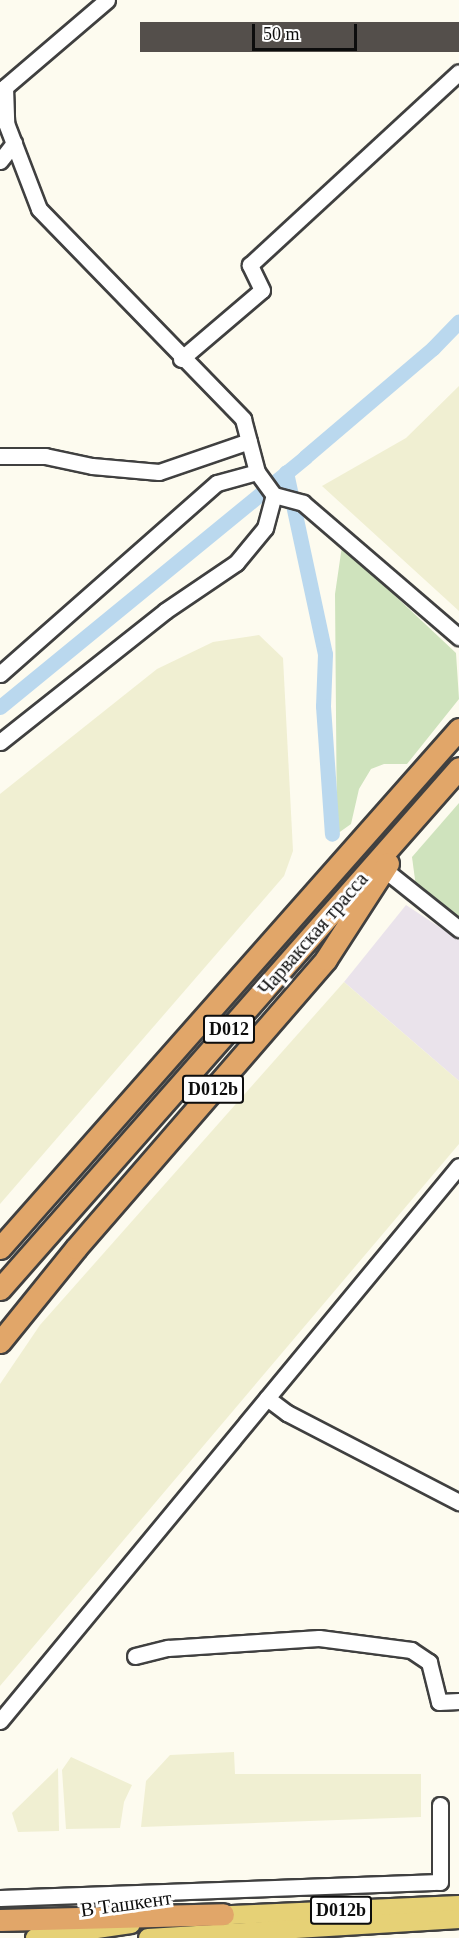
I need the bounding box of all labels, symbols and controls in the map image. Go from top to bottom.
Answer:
scale bar [255,12,360,50]
text: 50 m [263,24,300,44]
street label: Чарвакская трасса [253,868,373,1000]
road number: D012 [202,1014,256,1044]
road number: D012b [182,1074,244,1104]
street label: В Ташкент [79,1886,173,1922]
road number: D012b [310,1895,372,1925]

